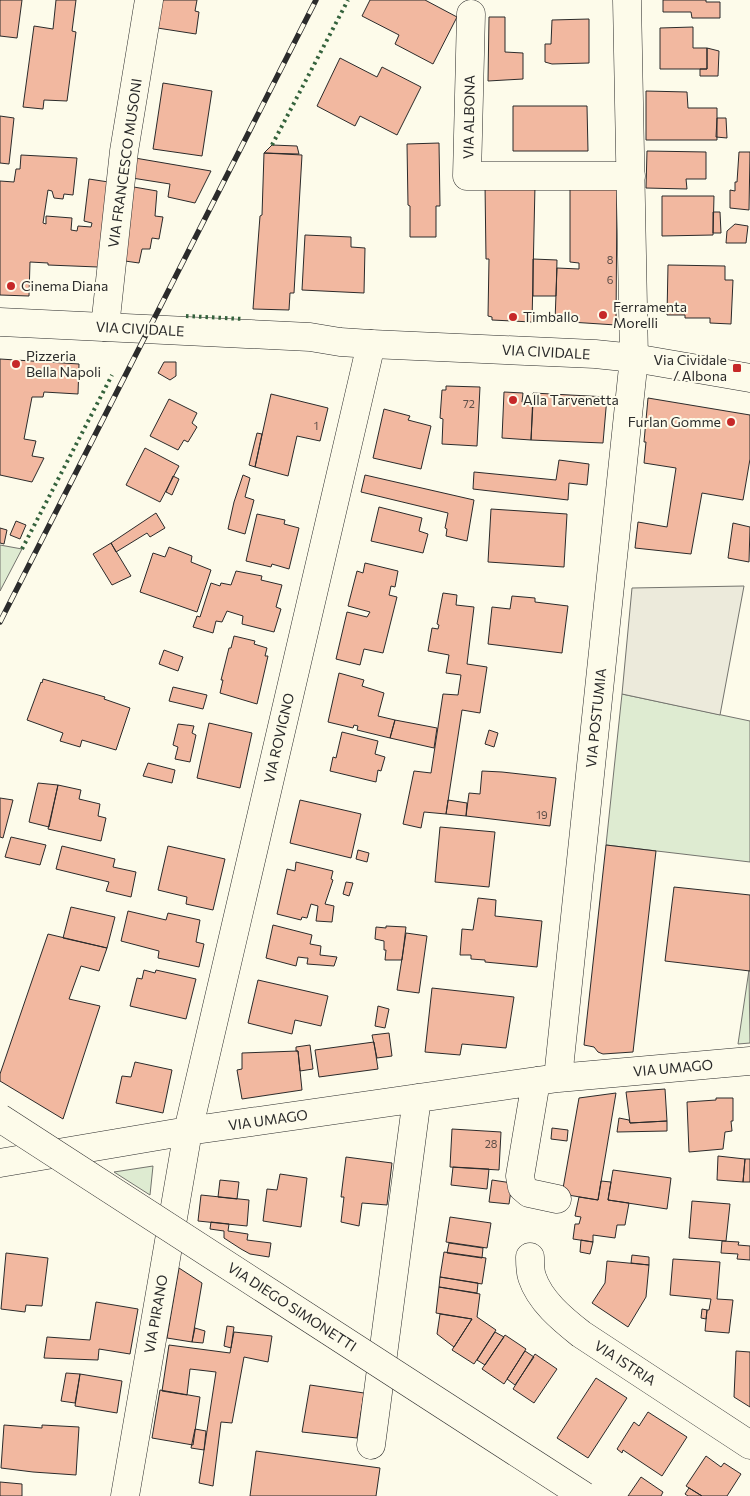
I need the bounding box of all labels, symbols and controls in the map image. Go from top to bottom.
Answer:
street label: VIA ALBONA [459,74,478,159]
street label: VIA FRANCESCO MUSONI [104,77,145,249]
house number: 8 [607,253,614,266]
house number: 6 [607,273,614,286]
place label: Cinema Diana [21,277,108,294]
marker: Cinema Diana [5,280,17,292]
place label: Ferramenta Morelli [613,298,687,331]
place label: Timballo [523,308,579,325]
marker: Ferramenta Morelli [597,309,609,321]
marker: Timballo [507,311,519,323]
street label: VIA CIVIDALE [95,318,185,339]
street label: VIA CIVIDALE [501,341,591,362]
place label: Pizzeria Bella Napoli [26,347,101,380]
place label: Via Cividale / Albona [653,351,727,384]
marker: Pizzeria Bella Napoli [10,358,22,370]
marker: Via Cividale / Albona [731,362,743,374]
place label: Alla Tarvenetta [523,391,619,408]
marker: Alla Tarvenetta [507,394,519,406]
house number: 72 [463,397,475,410]
place label: Furlan Gomme [628,413,721,430]
marker: Furlan Gomme [725,416,737,428]
house number: 1 [314,419,318,432]
street label: VIA POSTUMIA [582,667,609,769]
street label: VIA ROVIGNO [260,691,297,785]
house number: 19 [536,808,548,821]
street label: VIA UMAGO [632,1056,714,1079]
street label: VIA UMAGO [227,1106,309,1134]
house number: 28 [485,1137,498,1150]
street label: VIA DIEGO SIMONETTI [225,1259,360,1355]
street label: VIA PIRANO [140,1273,171,1355]
street label: VIA ISTRIA [591,1336,659,1389]

